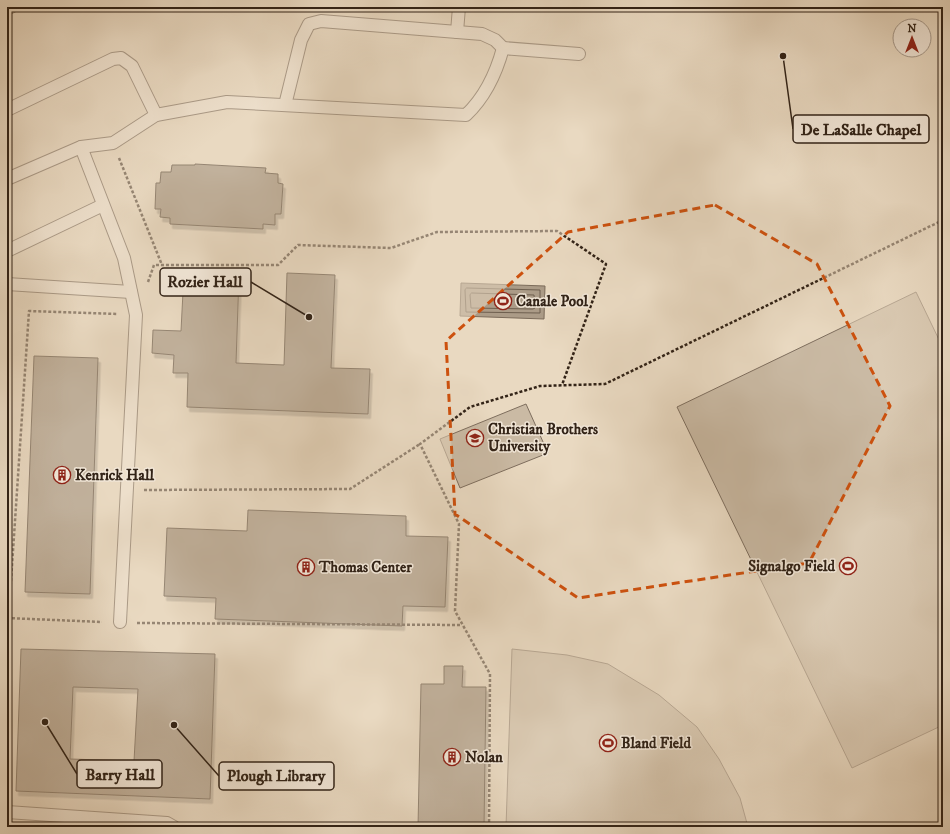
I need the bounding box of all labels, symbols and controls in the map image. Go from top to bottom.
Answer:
north arrow [892,18,932,58]
text: N [907,22,917,36]
callout: De LaSalle Chapel [793,115,929,143]
text: De LaSalle Chapel [801,120,922,140]
callout: Rozier Hall [160,268,251,296]
text: Rozier Hall [167,272,244,292]
sports icon: Canale Pool [493,291,513,311]
place label: Canale Pool [516,292,588,311]
place label: Christian Brothers University [488,420,598,456]
school or university icon: Christian Brothers University [465,428,485,448]
building icon: Kenrick Hall [52,465,72,485]
place label: Kenrick Hall [75,466,154,485]
sports icon: Signalgo Field [838,556,858,576]
building icon: Thomas Center [296,557,316,577]
place label: Signalgo Field [748,557,836,576]
place label: Thomas Center [318,558,412,577]
sports icon: Bland Field [598,733,618,753]
place label: Bland Field [621,734,692,753]
building icon: Nolan [442,747,462,767]
place label: Nolan [465,748,503,767]
callout: Barry Hall [77,760,162,788]
callout: Plough Library [219,762,334,790]
text: Barry Hall [85,765,156,785]
text: Plough Library [227,766,326,786]

